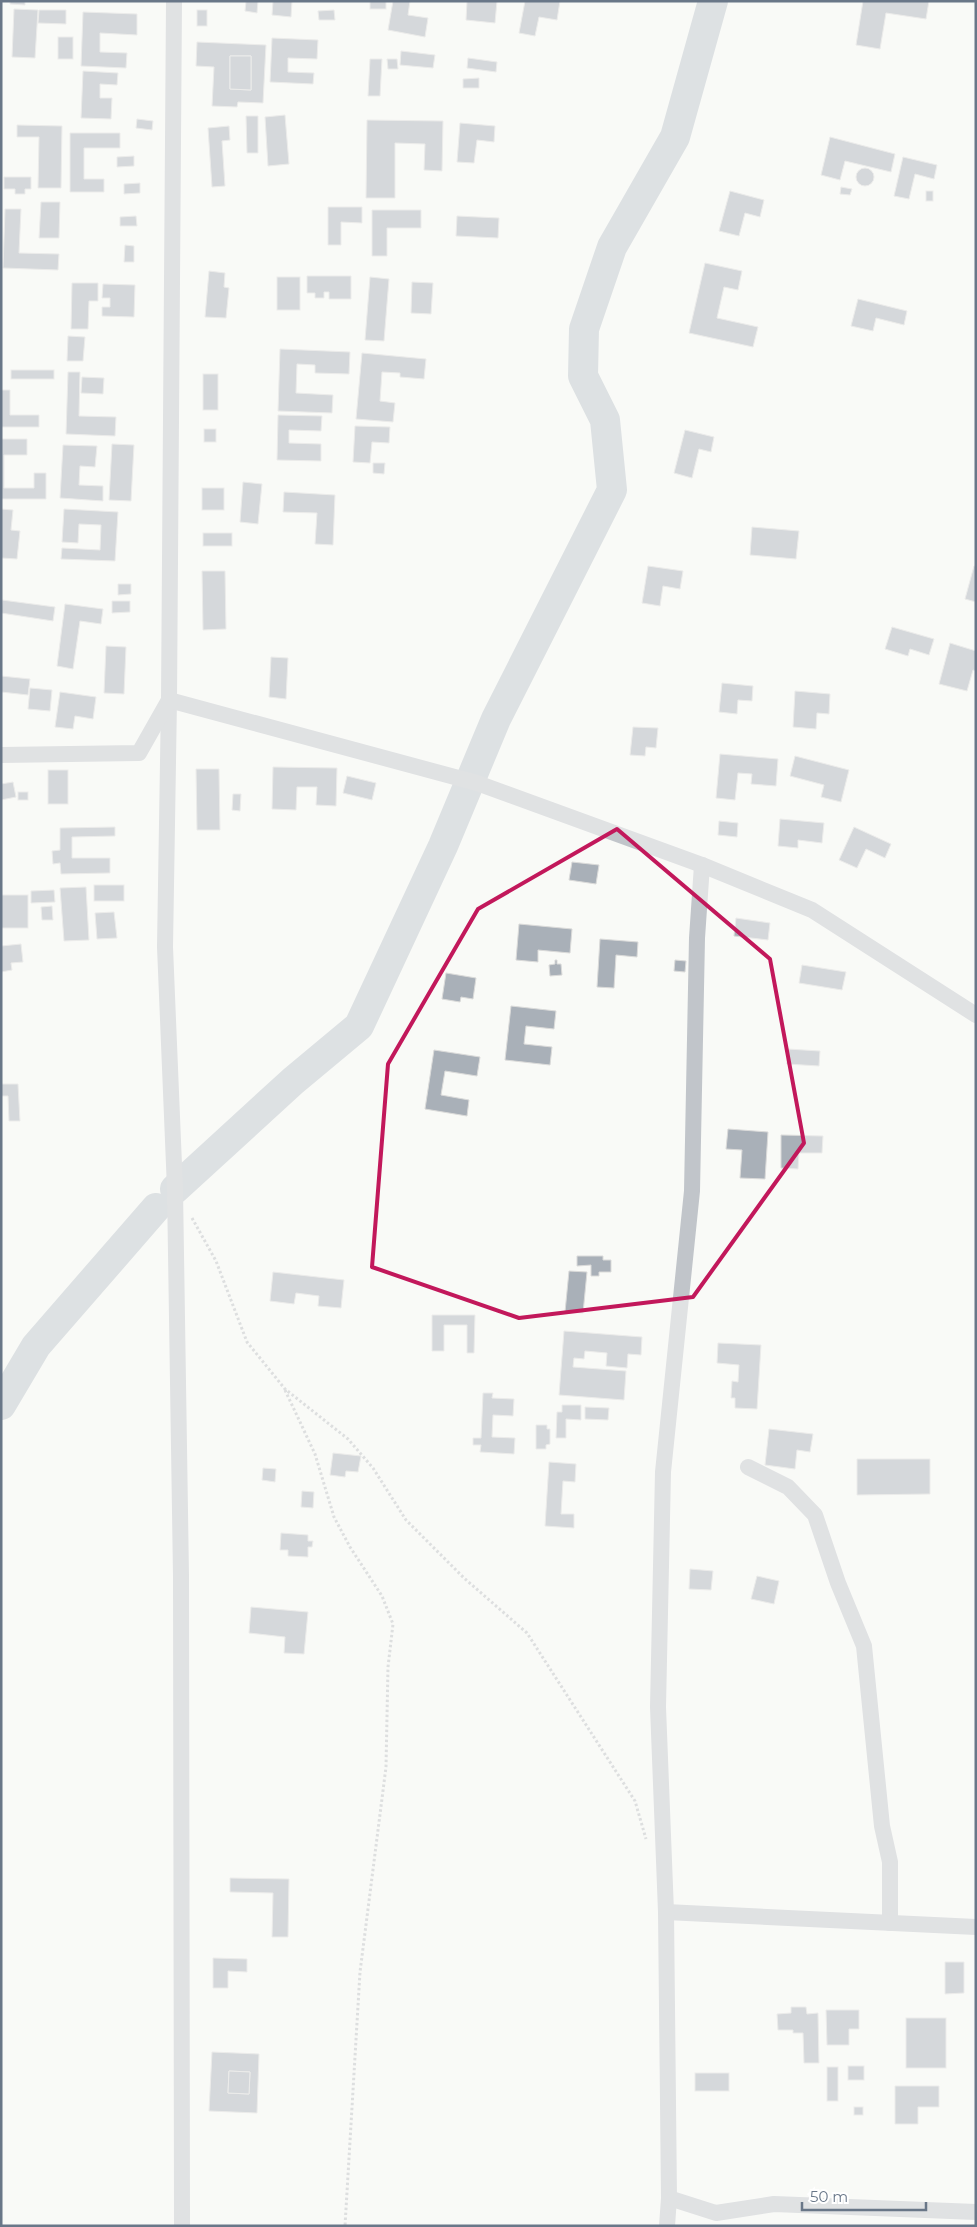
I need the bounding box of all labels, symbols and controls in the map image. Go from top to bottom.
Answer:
scale bar [802,2180,926,2212]
text: 50 m [810,2187,848,2206]

